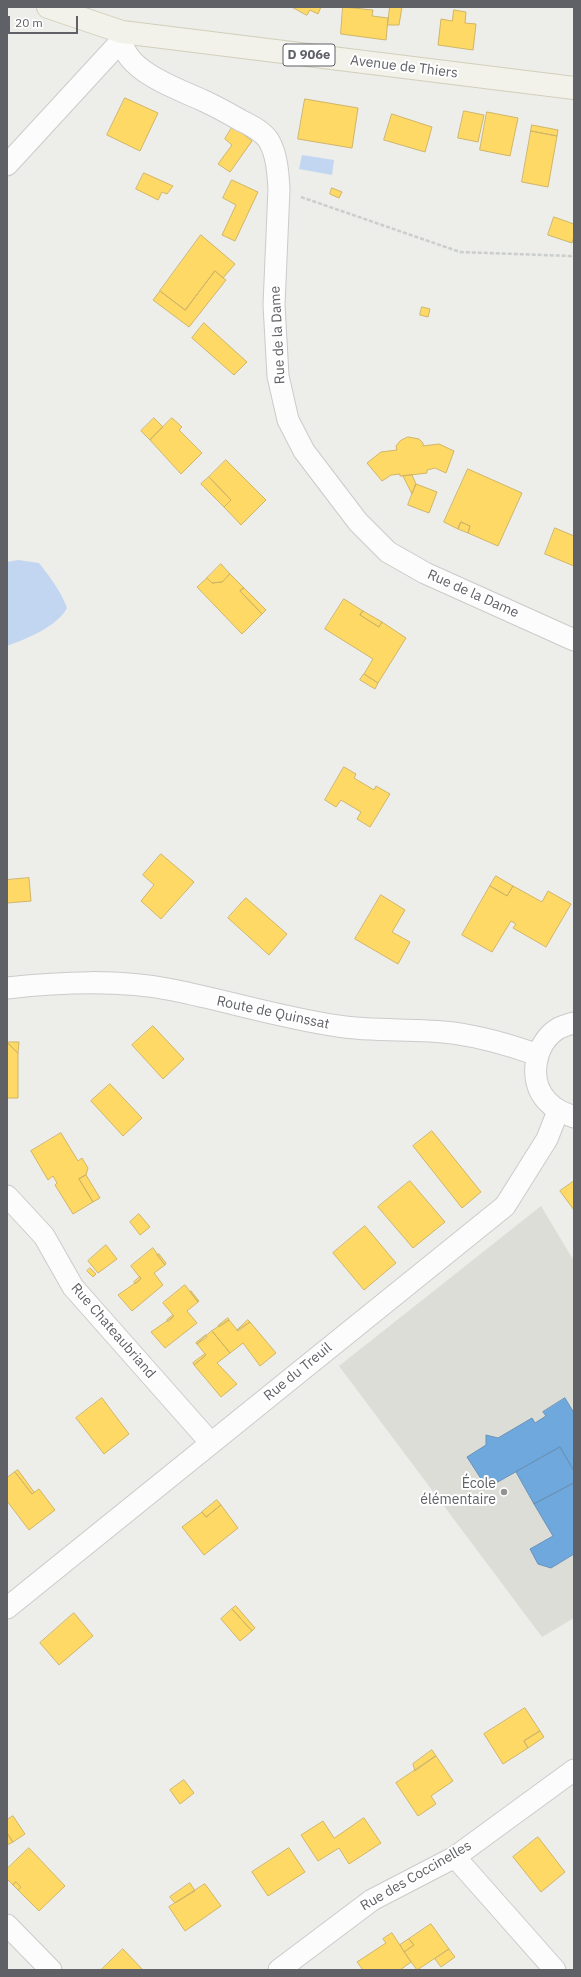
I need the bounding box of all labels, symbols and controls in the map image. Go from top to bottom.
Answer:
scale bar [10,8,80,34]
text: 20 m [15,15,43,30]
road number: D 906e [283,44,335,66]
street label: Avenue de Thiers [349,52,459,82]
street label: Rue de la Dame [267,285,289,385]
street label: Rue de la Dame [425,566,521,622]
street label: Route de Quinssat [215,993,331,1033]
street label: Rue Chateaubriand [67,1280,159,1382]
street label: Rue du Treuil [261,1339,335,1405]
place label: École élémentaire [420,1476,496,1508]
marker: École élémentaire [499,1487,509,1497]
street label: Rue des Coccinelles [357,1837,475,1915]

